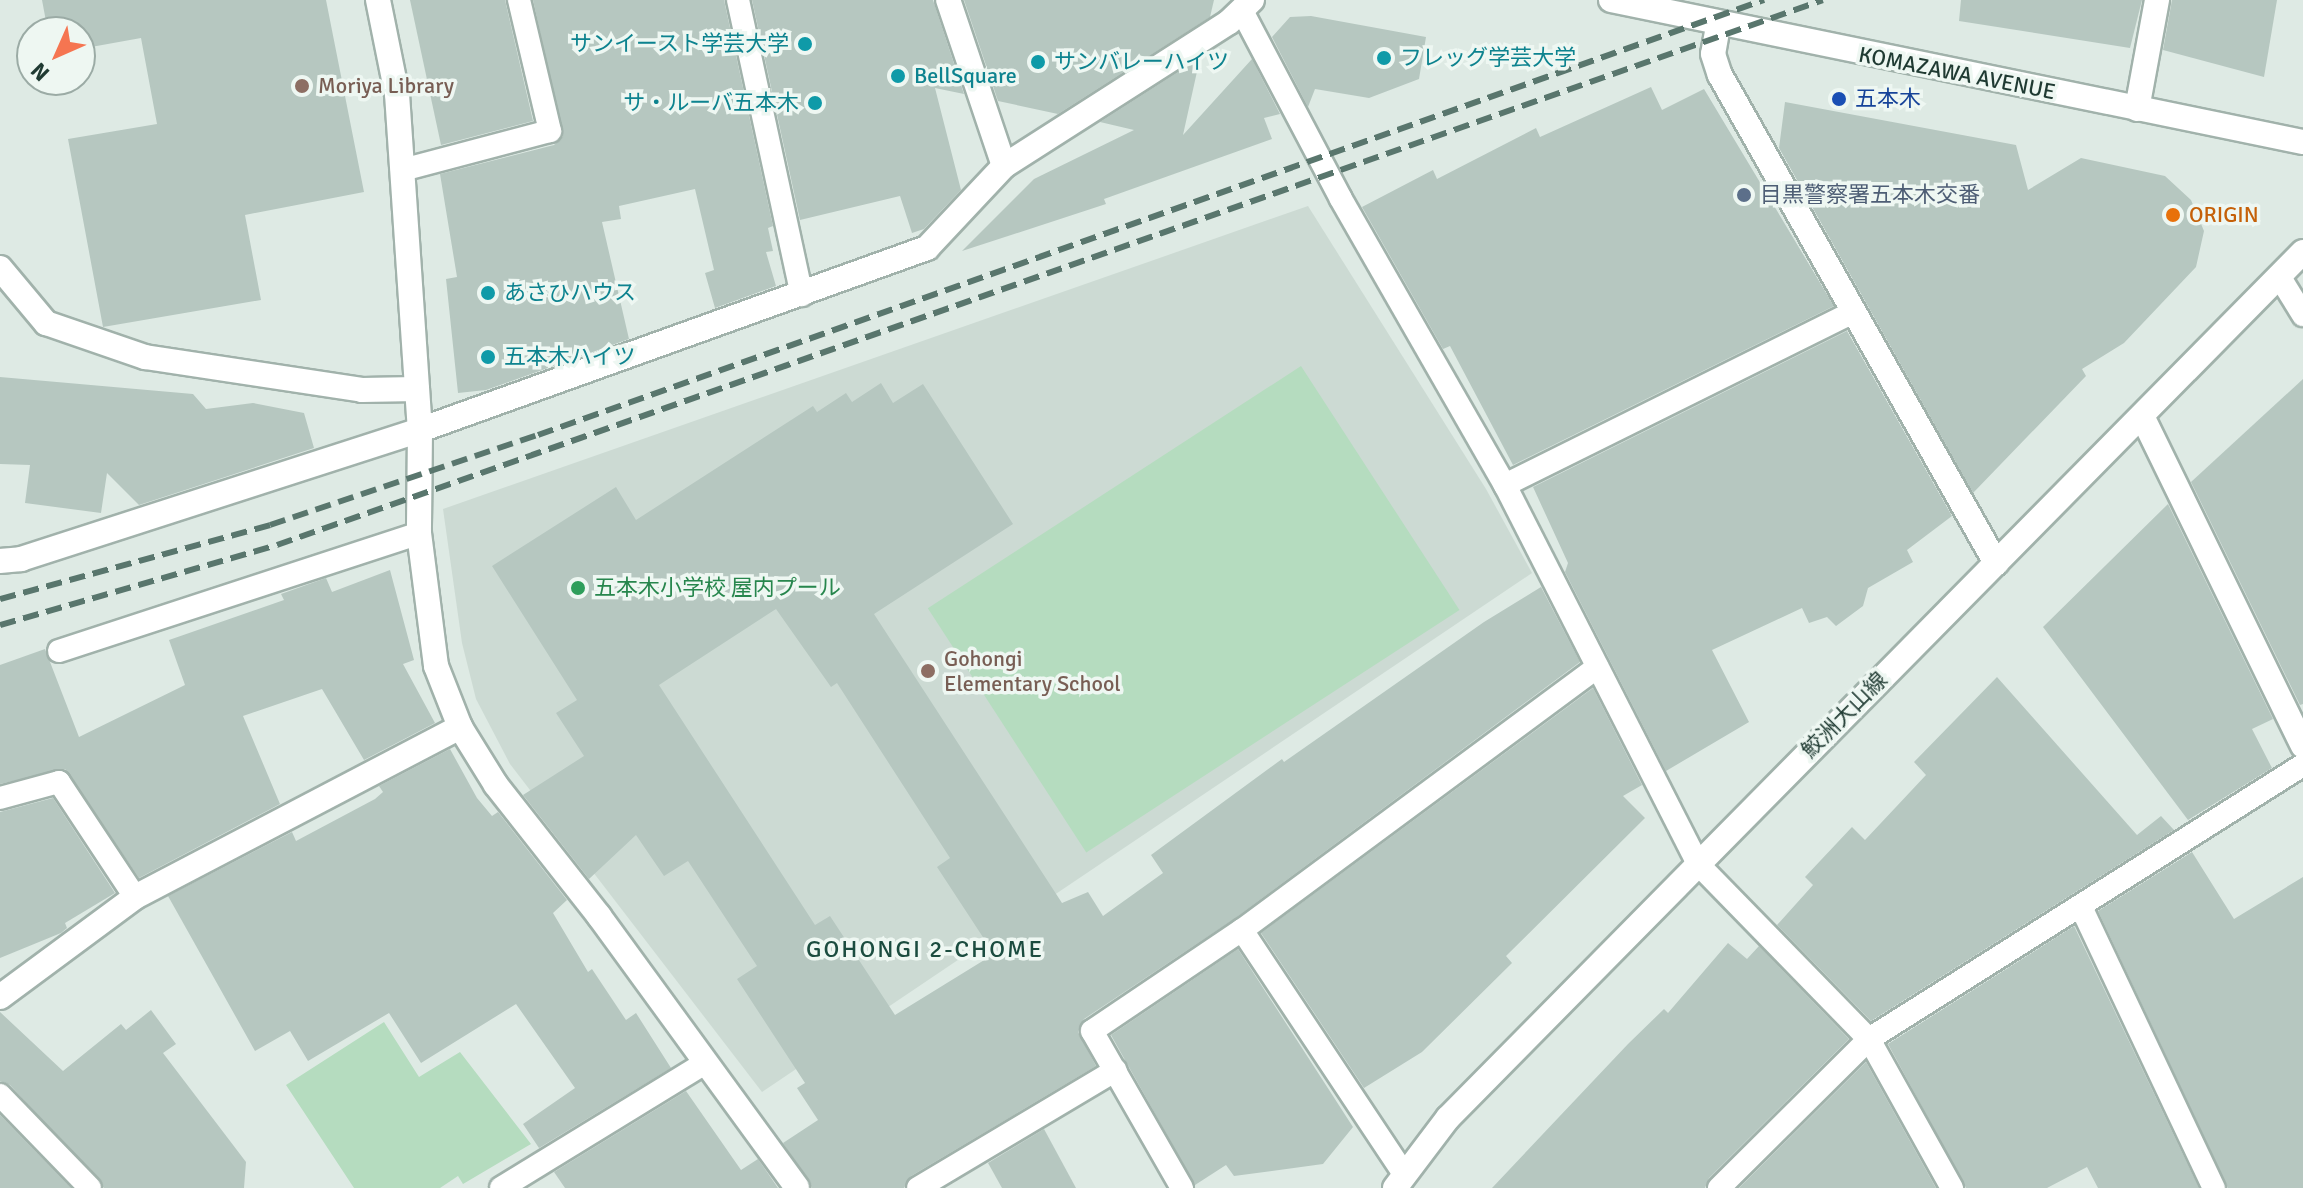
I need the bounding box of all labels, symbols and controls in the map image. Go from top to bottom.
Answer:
north arrow [16,16,96,96]
place label: サンイースト学芸大学 [569,31,789,57]
marker: サンイースト学芸大学 [796,35,814,53]
street label: KOMAZAWA AVENUE [1856,41,2058,105]
place label: フレッグ学芸大学 [1400,45,1576,71]
place label: サンバレーハイツ [1054,49,1230,75]
marker: フレッグ学芸大学 [1375,49,1393,67]
marker: サンバレーハイツ [1029,53,1047,71]
text: N [25,57,55,87]
place label: BellSquare [914,63,1017,89]
marker: BellSquare [889,67,907,85]
place label: Moriya Library [318,73,454,99]
marker: Moriya Library [293,77,311,95]
place label: 五本木 [1855,86,1921,112]
place label: サ・ルーバ五本木 [623,90,799,116]
marker: 五本木 [1830,90,1848,108]
marker: サ・ルーバ五本木 [806,94,824,112]
place label: 目黒警察署五本木交番 [1760,182,1980,208]
marker: 目黒警察署五本木交番 [1735,186,1753,204]
place label: ORIGIN [2189,202,2259,228]
marker: ORIGIN [2164,206,2182,224]
place label: あさひハウス [504,280,636,306]
marker: あさひハウス [479,284,497,302]
place label: 五本木ハイツ [504,344,636,370]
marker: 五本木ハイツ [479,348,497,366]
place label: 五本木小学校 屋内プール [594,575,841,601]
marker: 五本木小学校 屋内プール [569,579,587,597]
place label: Gohongi Elementary School [944,645,1121,696]
marker: Gohongi Elementary School [919,662,937,680]
street label: 鮫洲大山線 [1796,667,1892,763]
district label: GOHONGI 2-CHOME [806,936,1044,964]

